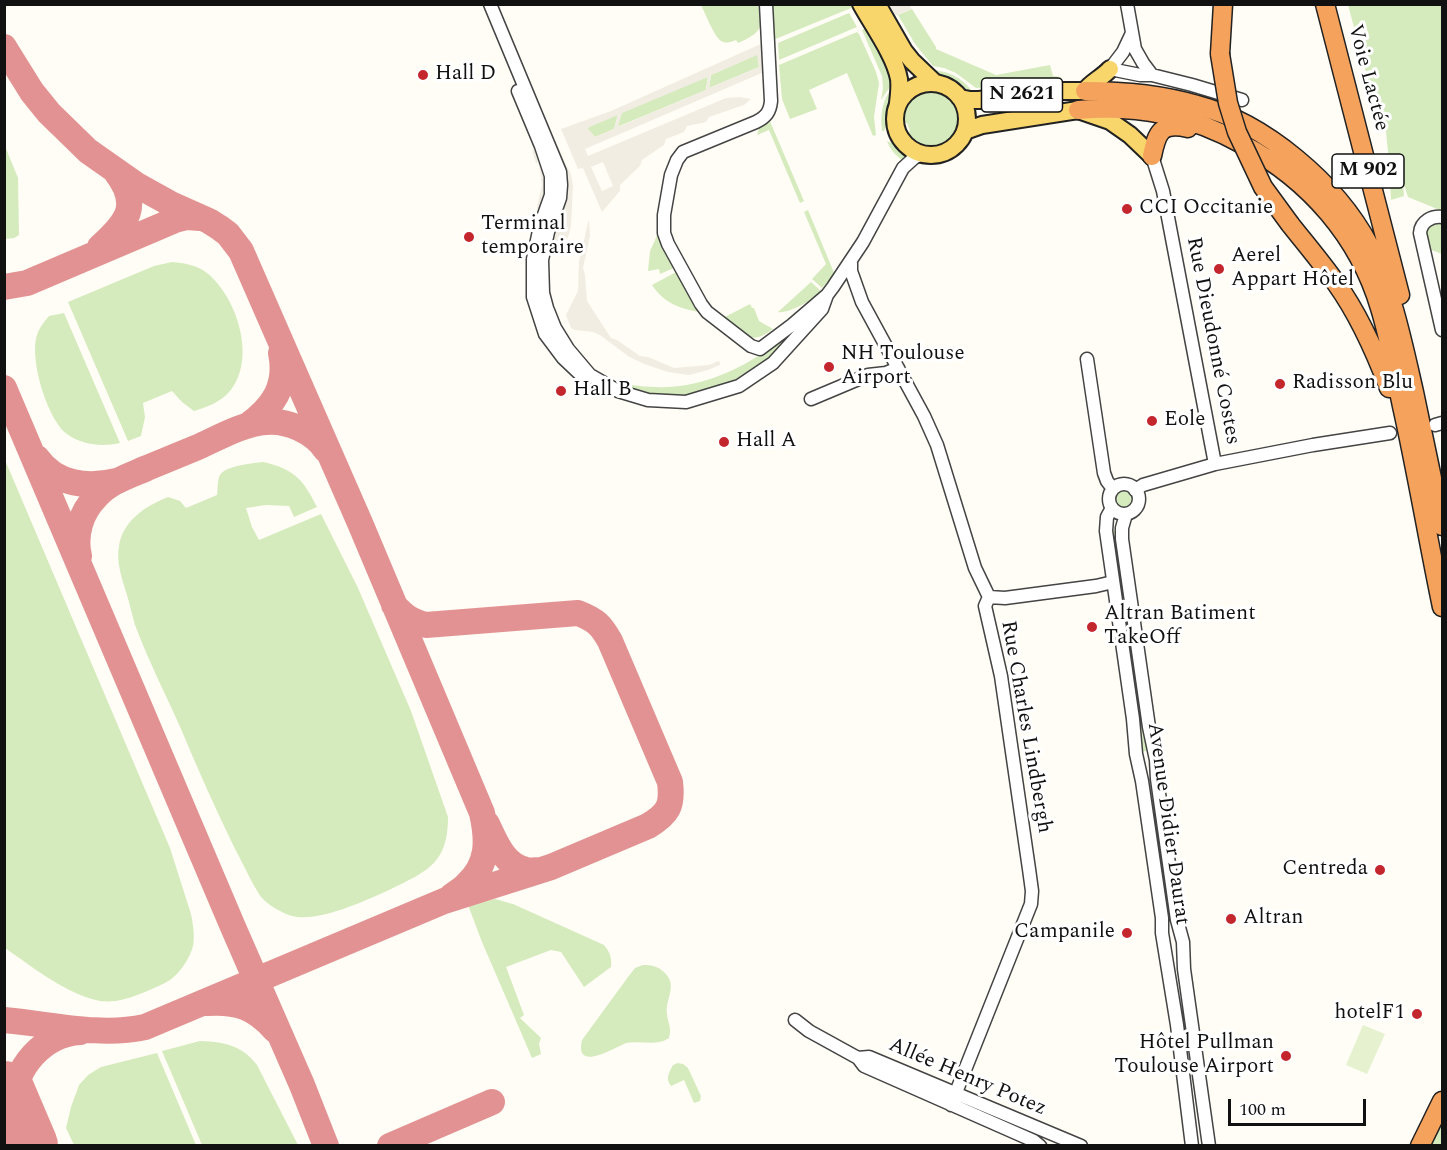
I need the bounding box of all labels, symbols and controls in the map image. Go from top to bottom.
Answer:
street label: Voie Lactée [1341,22,1393,134]
place label: Hall D [435,62,496,88]
marker: Hall D [416,68,430,82]
road number: N 2621 [982,78,1062,112]
road number: M 902 [1332,154,1404,188]
place label: CCI Occitanie [1139,196,1273,222]
marker: CCI Occitanie [1120,202,1134,216]
place label: Terminal temporaire [481,212,584,262]
marker: Terminal temporaire [462,230,476,244]
street label: Rue Dieudonné Costes [1180,235,1244,447]
place label: Aerel Appart Hôtel [1231,244,1354,294]
marker: Aerel Appart Hôtel [1212,262,1226,276]
place label: NH Toulouse Airport [841,342,965,392]
marker: NH Toulouse Airport [822,360,836,374]
place label: Radisson Blu [1292,371,1413,397]
marker: Radisson Blu [1273,377,1287,391]
place label: Hall B [573,378,632,404]
marker: Hall B [554,384,568,398]
place label: Eole [1164,408,1205,434]
marker: Eole [1145,414,1159,428]
place label: Hall A [736,429,797,455]
marker: Hall A [717,435,731,449]
place label: Altran Batiment TakeOff [1104,602,1256,652]
street label: Rue Charles Lindbergh [994,619,1056,835]
marker: Altran Batiment TakeOff [1085,620,1099,634]
street label: Avenue Didier Daurat [1140,721,1194,927]
place label: Centreda [1282,857,1368,883]
marker: Centreda [1373,863,1387,877]
place label: Altran [1243,906,1303,932]
marker: Altran [1224,912,1238,926]
place label: Campanile [1014,920,1115,946]
marker: Campanile [1120,926,1134,940]
place label: hotelF1 [1334,1001,1405,1027]
marker: hotelF1 [1410,1007,1424,1021]
place label: Hôtel Pullman Toulouse Airport [1114,1031,1274,1081]
street label: Allée Henry Potez [884,1033,1050,1123]
marker: Hôtel Pullman Toulouse Airport [1279,1049,1293,1063]
scale bar [1231,1087,1369,1125]
text: 100 m [1239,1096,1286,1123]

